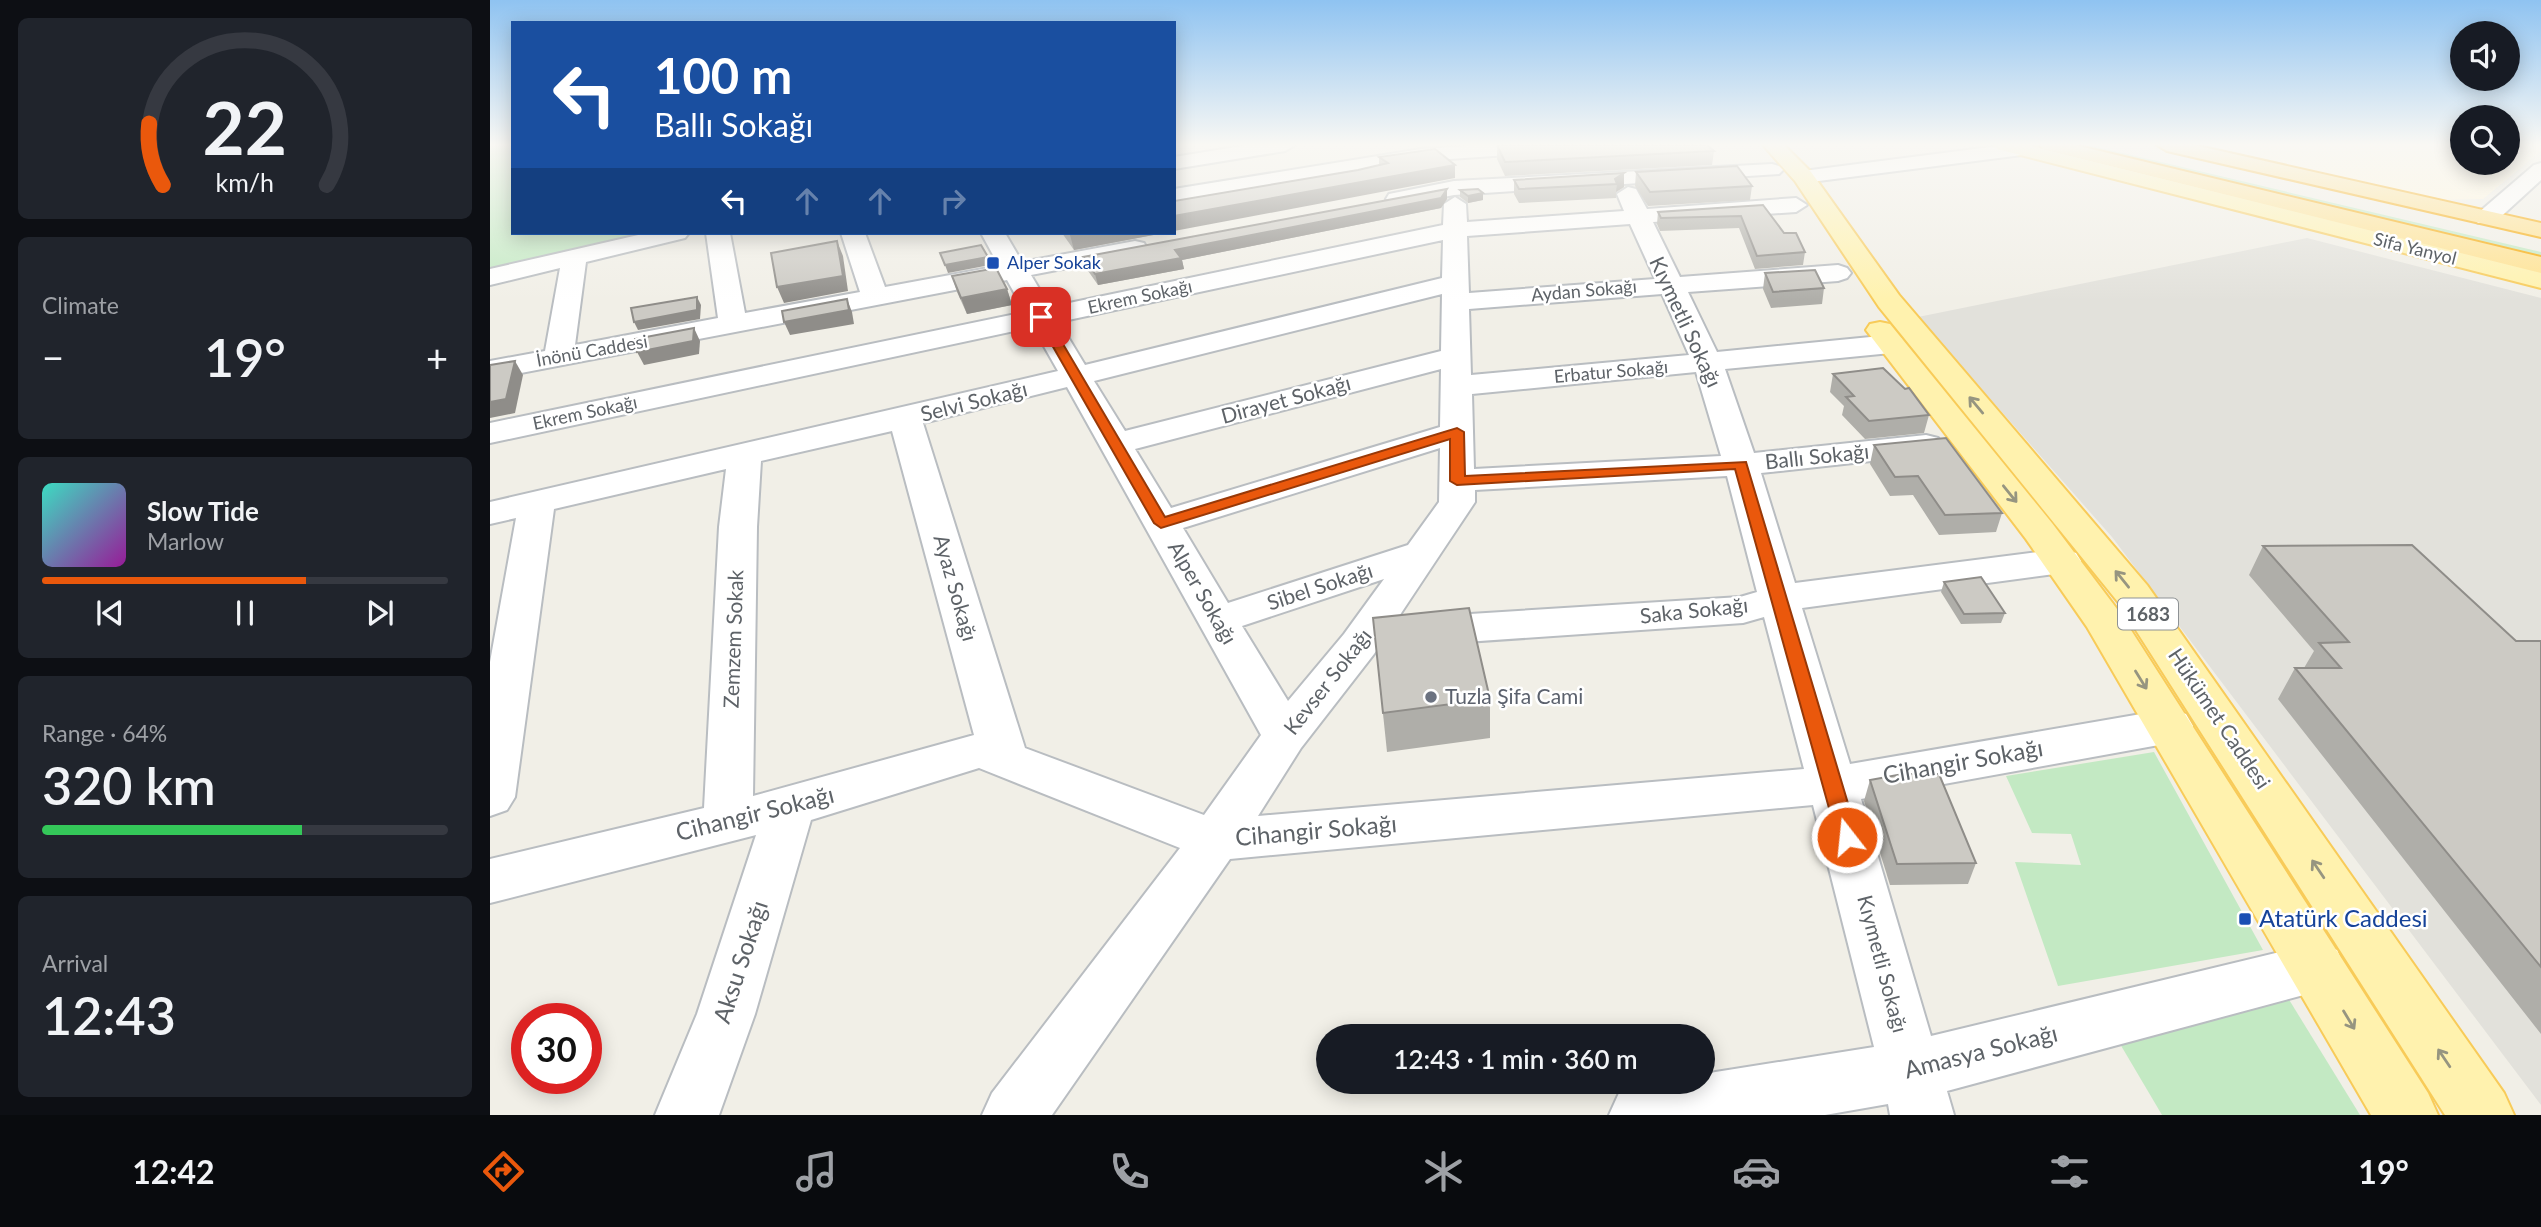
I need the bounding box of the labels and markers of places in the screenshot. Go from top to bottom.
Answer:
place label: Alper Sokak [1007,251,1102,273]
marker: Alper Sokak [985,255,1001,271]
pin [1011,287,1071,347]
place label: Tuzla Şifa Cami [1445,683,1583,708]
marker: Tuzla Şifa Cami [1423,689,1439,705]
place label: Atatürk Caddesi [2259,903,2428,932]
marker: Atatürk Caddesi [2237,911,2253,927]

